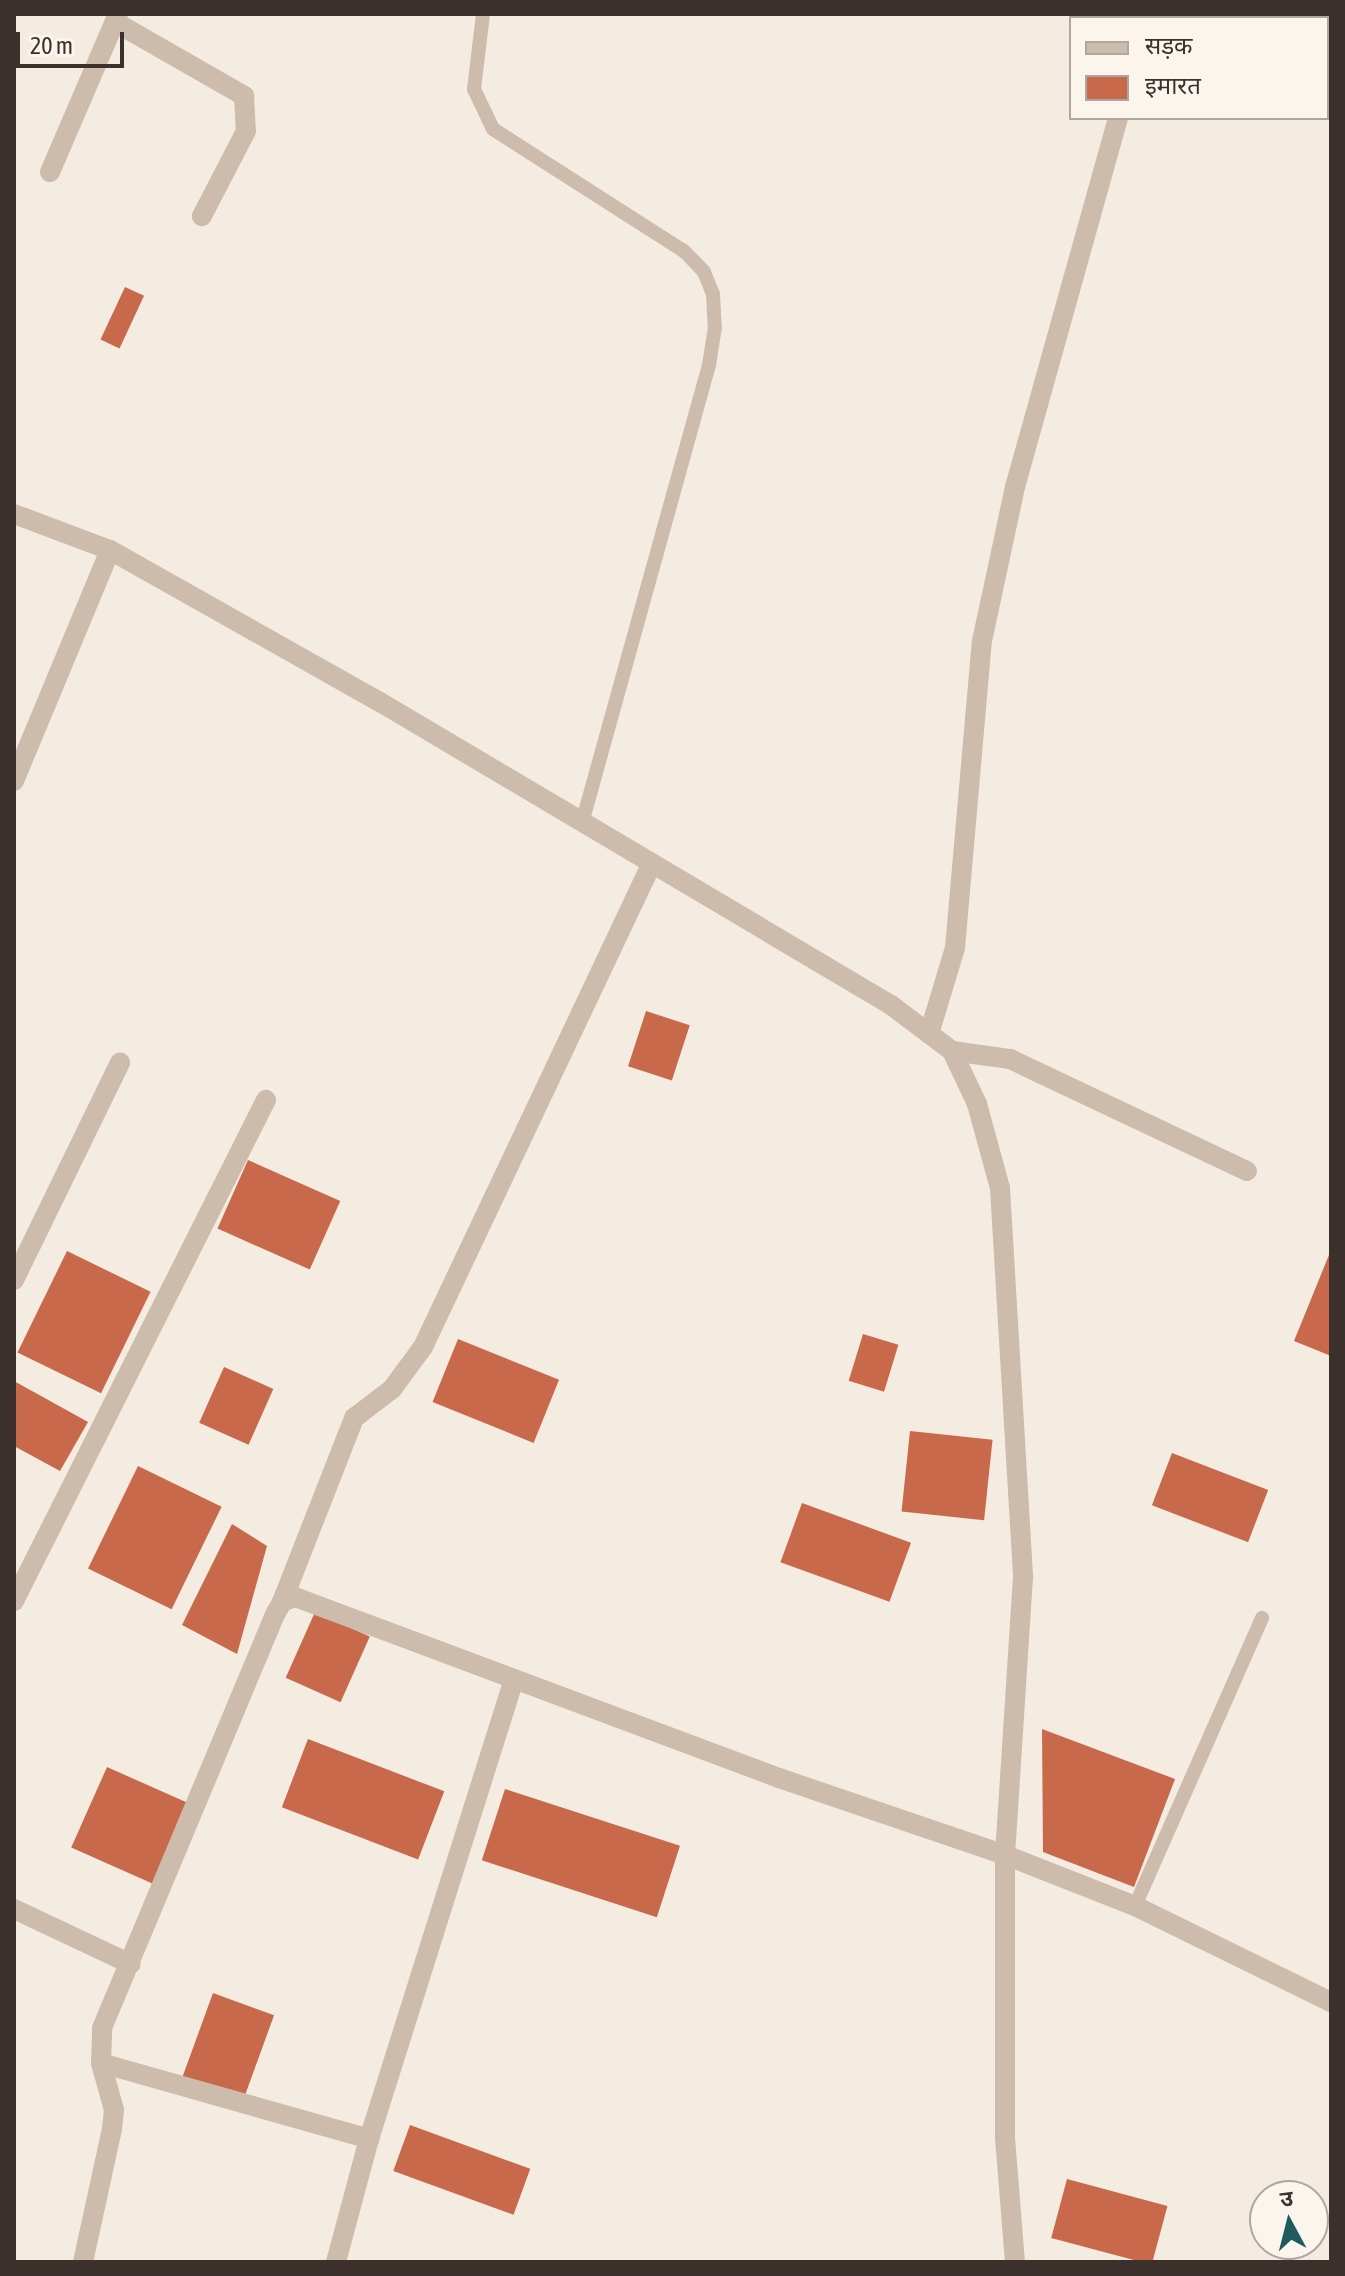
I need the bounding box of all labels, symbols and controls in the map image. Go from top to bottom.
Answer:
scale bar [20,16,128,66]
legend [1069,16,1329,120]
text: 20 m [30,32,73,59]
text: सड़क [1145,32,1193,59]
text: इमारत [1145,72,1201,99]
north arrow [1249,2180,1329,2260]
text: उ [1278,2184,1294,2212]

